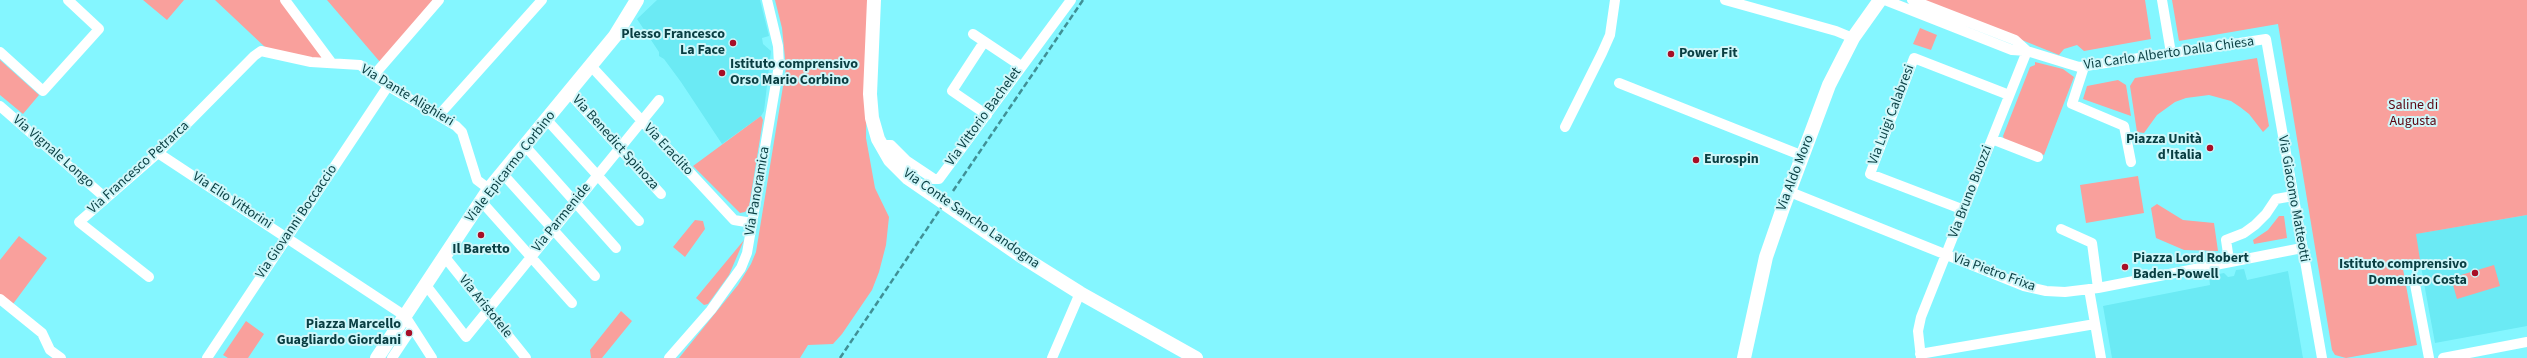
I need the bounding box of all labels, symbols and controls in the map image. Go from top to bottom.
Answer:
place label: Plesso Francesco La Face [621,27,725,60]
street label: Via Carlo Alberto Dalla Chiesa [2083,34,2255,74]
marker: Plesso Francesco La Face [728,38,738,48]
place label: Power Fit [1679,46,1738,62]
marker: Power Fit [1666,49,1676,59]
place label: Istituto comprensivo Orso Mario Corbino [730,57,858,90]
street label: Via Dante Alighieri [357,61,457,131]
street label: Via Luigi Calabresi [1865,63,1919,167]
street label: Via Vittorio Bachelet [943,64,1025,170]
marker: Istituto comprensivo Orso Mario Corbino [717,68,727,78]
street label: Via Benedict Spinoza [568,92,662,194]
park label: Saline di Augusta [2388,98,2438,130]
street label: Viale Epicarmo Corbino [462,108,560,226]
street label: Via Vignale Longo [9,112,97,192]
street label: Via Francesco Petrarca [85,118,193,218]
street label: Via Eraclito [640,121,696,179]
place label: Piazza Unità d'Italia [2126,132,2202,164]
street label: Via Aldo Moro [1774,133,1818,213]
street label: Via Giacomo Matteotti [2274,134,2312,264]
street label: Via Bruno Buozzi [1946,143,1996,241]
marker: Piazza Unità d'Italia [2205,143,2215,153]
street label: Via Panoramica [742,145,774,237]
place label: Eurospin [1704,152,1759,168]
marker: Eurospin [1691,155,1701,165]
street label: Via Giovanni Boccaccio [253,162,341,282]
street label: Via Conte Sancho Landogna [899,165,1043,273]
street label: Via Elio Vittorini [189,169,275,233]
street label: Via Parmenide [529,180,595,256]
marker: Il Baretto [476,230,486,240]
place label: Il Baretto [452,242,510,258]
street label: Via Pietro Frixa [1950,250,2038,296]
place label: Piazza Lord Robert Baden-Powell [2133,251,2249,284]
place label: Istituto comprensivo Domenico Costa [2339,257,2467,290]
marker: Piazza Lord Robert Baden-Powell [2120,262,2130,272]
marker: Istituto comprensivo Domenico Costa [2470,268,2480,278]
street label: Via Aristotele [455,272,515,342]
place label: Piazza Marcello Guagliardo Giordani [277,317,401,350]
marker: Piazza Marcello Guagliardo Giordani [404,328,414,338]

